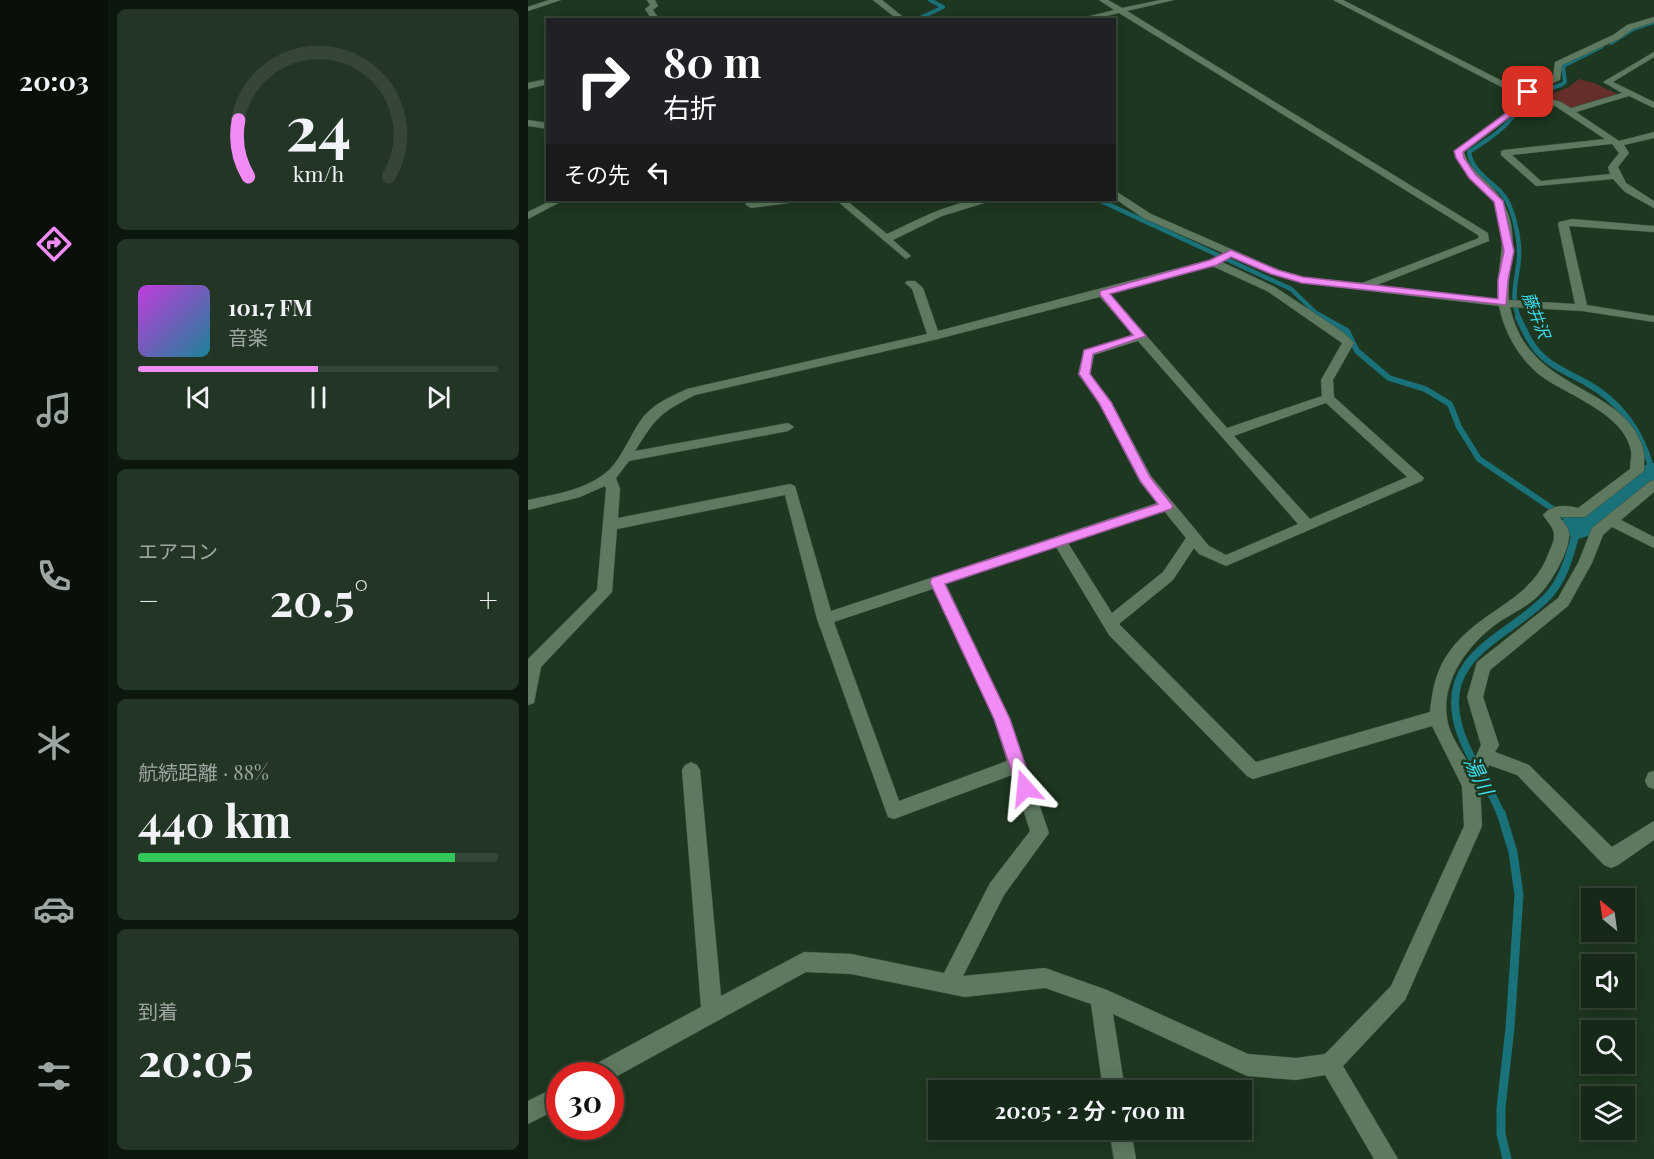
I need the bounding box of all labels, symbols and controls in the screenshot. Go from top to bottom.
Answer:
text: 80 m [663,33,761,89]
icon: right [564,42,642,120]
text: 20:03 [19,62,89,98]
pin [1502,66,1553,117]
icon: arrive [1511,75,1544,108]
text: 24 [285,83,351,167]
text: 右折 [663,89,717,125]
icon: left [642,156,675,189]
text: km/h [292,159,344,187]
text: その先 [564,159,630,189]
icon: directions [33,223,75,265]
water label: 藤井沢 [1519,289,1556,343]
text: 101.7 FM [228,292,313,322]
text: 音楽 [228,323,268,350]
icon: previous [182,381,215,414]
icon: pause [302,381,335,414]
icon: next [422,381,455,414]
icon: music [33,389,75,431]
text: エアコン [138,537,218,564]
icon: phone [33,555,75,597]
text: 20.5° [270,568,368,628]
text: − [138,577,159,621]
text: + [479,577,498,621]
icon: climate [33,722,75,764]
water label: 湯川 [1459,751,1502,801]
position arrow [993,756,1057,820]
text: 航続距離 · 88% [138,758,269,785]
text: 440 km [138,789,292,849]
icon: car [33,888,75,930]
north arrow [1581,888,1635,942]
map controls [1581,888,1635,1140]
button: sound [1581,954,1635,1008]
text: 到着 [138,997,178,1024]
button: search [1581,1020,1635,1074]
text: 20:05 [138,1028,253,1088]
icon: filters [33,1055,75,1097]
speed limit sign: 30 [546,1062,624,1140]
button: layers [1581,1086,1635,1140]
text: 20:05 · 2 分 · 700 m [995,1095,1185,1125]

